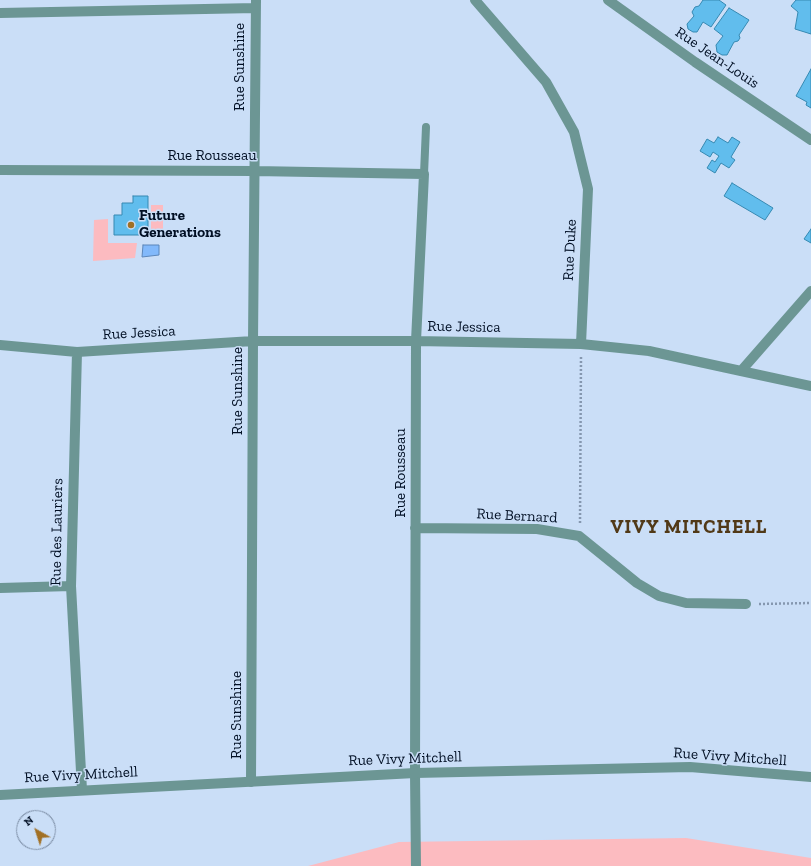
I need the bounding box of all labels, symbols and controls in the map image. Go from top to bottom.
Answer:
street label: Rue Sunshine [231,23,249,111]
street label: Rue Jean-Louis [672,23,762,93]
street label: Rue Rousseau [167,147,257,165]
place label: Future Generations [139,207,221,242]
street label: Rue Duke [559,219,581,281]
marker: Future Generations [126,220,136,230]
street label: Rue Jessica [427,317,501,337]
street label: Rue Jessica [102,322,176,344]
street label: Rue Sunshine [229,347,247,435]
street label: Rue Rousseau [392,428,410,518]
street label: Rue des Lauriers [47,478,67,586]
street label: Rue Bernard [476,505,558,527]
district label: VIVY MITCHELL [611,517,767,539]
street label: Rue Sunshine [228,671,246,759]
street label: Rue Vivy Mitchell [673,744,787,770]
street label: Rue Vivy Mitchell [348,748,462,770]
street label: Rue Vivy Mitchell [24,763,138,787]
north arrow [16,810,56,850]
text: N [21,813,36,829]

